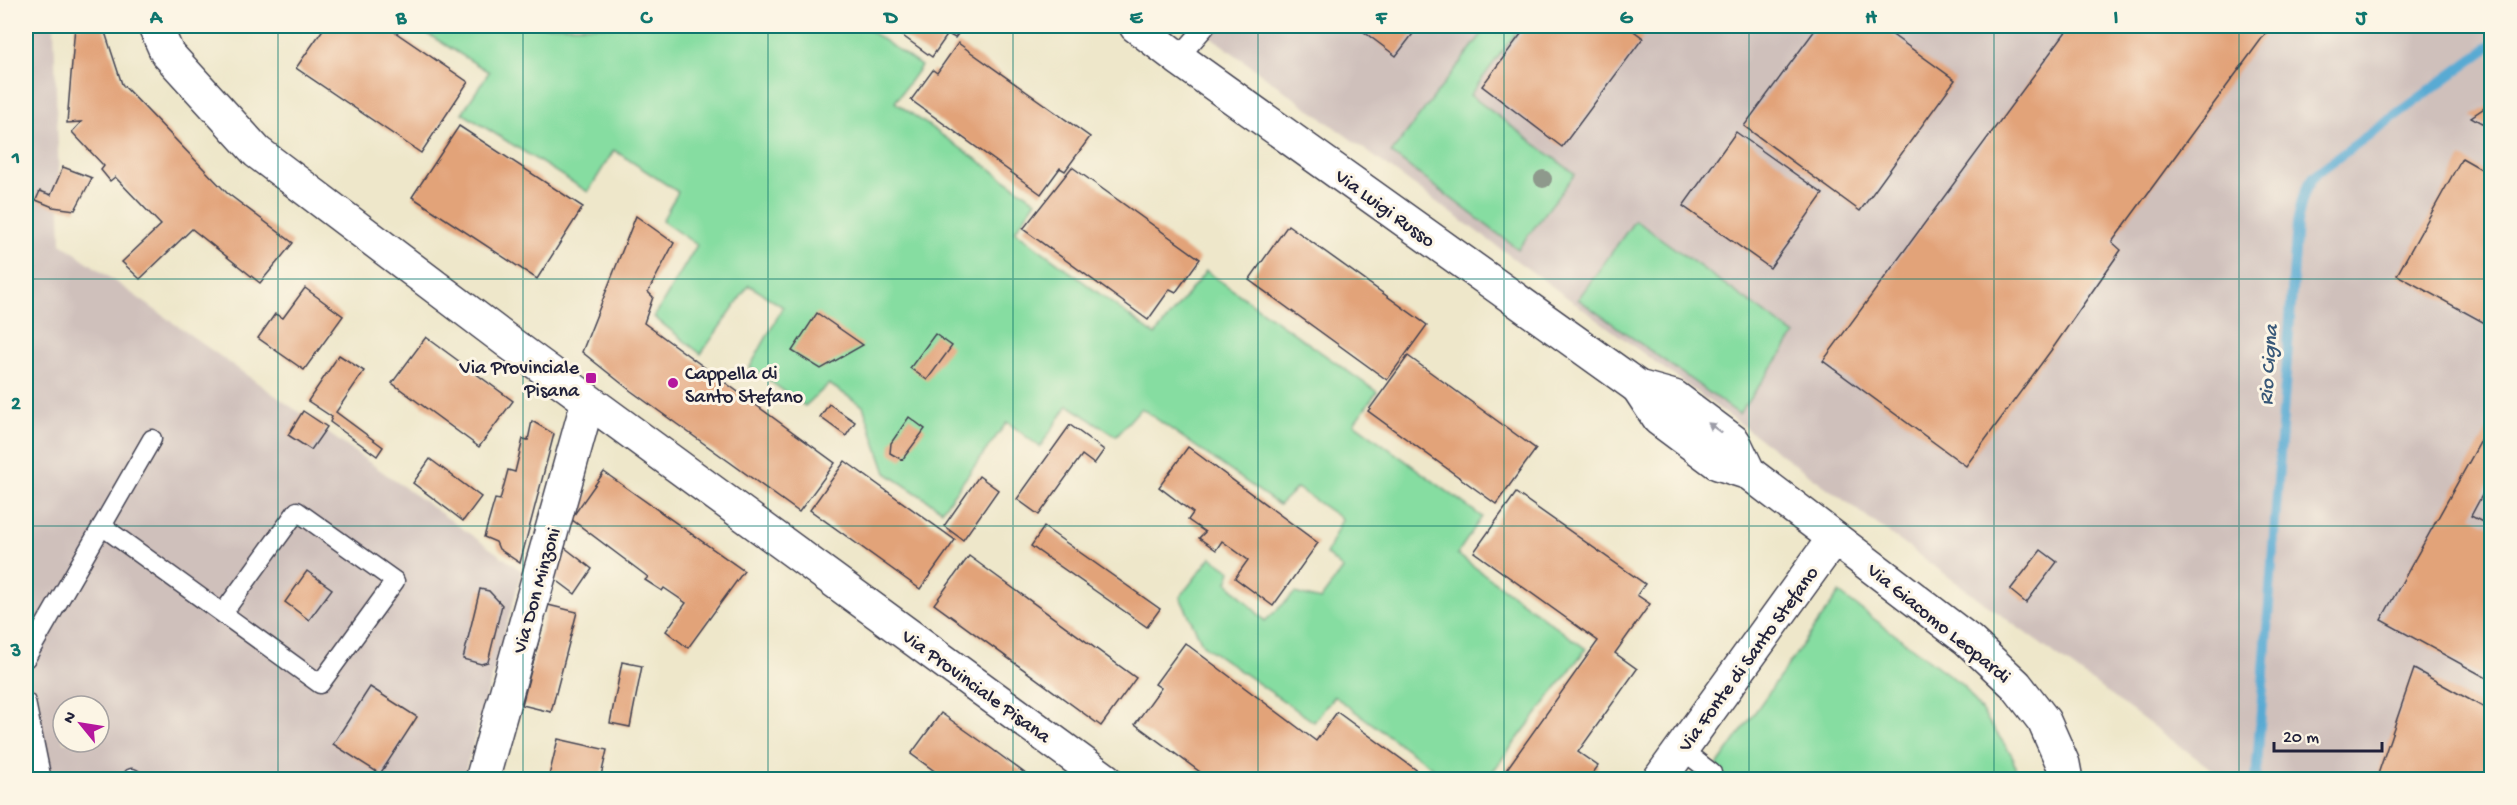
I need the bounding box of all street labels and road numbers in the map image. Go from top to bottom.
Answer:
street label: Via Luigi Russo [1329,165,1438,254]
street label: Via Don Minzoni [509,525,567,657]
street label: Via Giacomo Leopardi [1861,559,2014,690]
street label: Via Fonte di Santo Stefano [1674,563,1825,758]
street label: Via Provinciale Pisana [895,625,1055,750]

